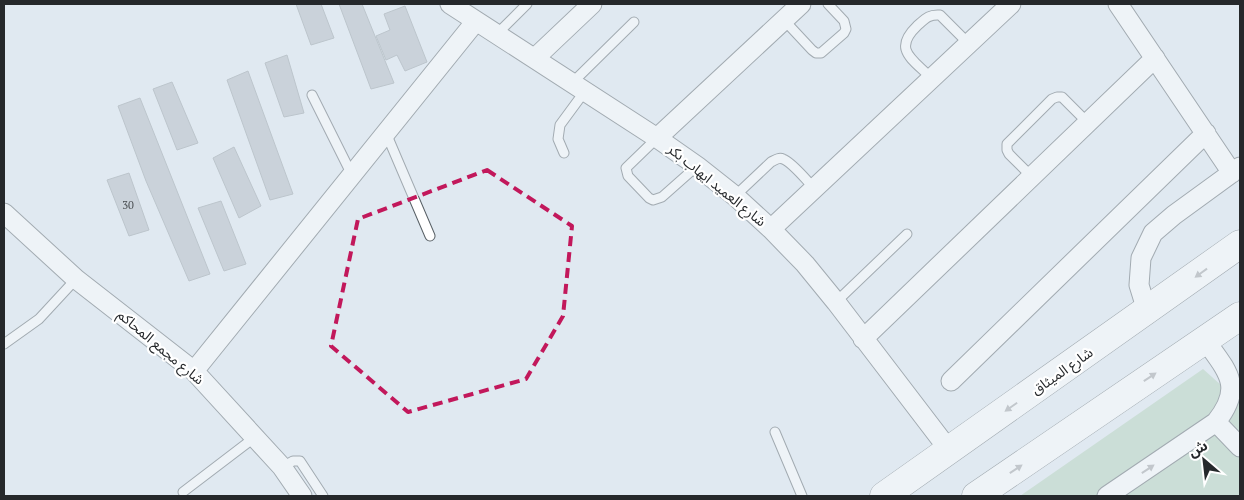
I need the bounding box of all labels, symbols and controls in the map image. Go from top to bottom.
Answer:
street label: شارع العميد ايهاب بكر [662,138,771,232]
house number: 30 [122,198,134,212]
one-way arrow [1194,268,1207,278]
street label: شارع مجمع المحاكم [113,305,209,390]
street label: شارع الميثاق [1027,342,1097,400]
one-way arrow [1143,372,1157,382]
one-way arrow [1004,402,1018,412]
north arrow [1179,435,1229,485]
text: ش [1185,435,1211,461]
one-way arrow [1009,464,1023,474]
one-way arrow [1141,464,1154,474]

